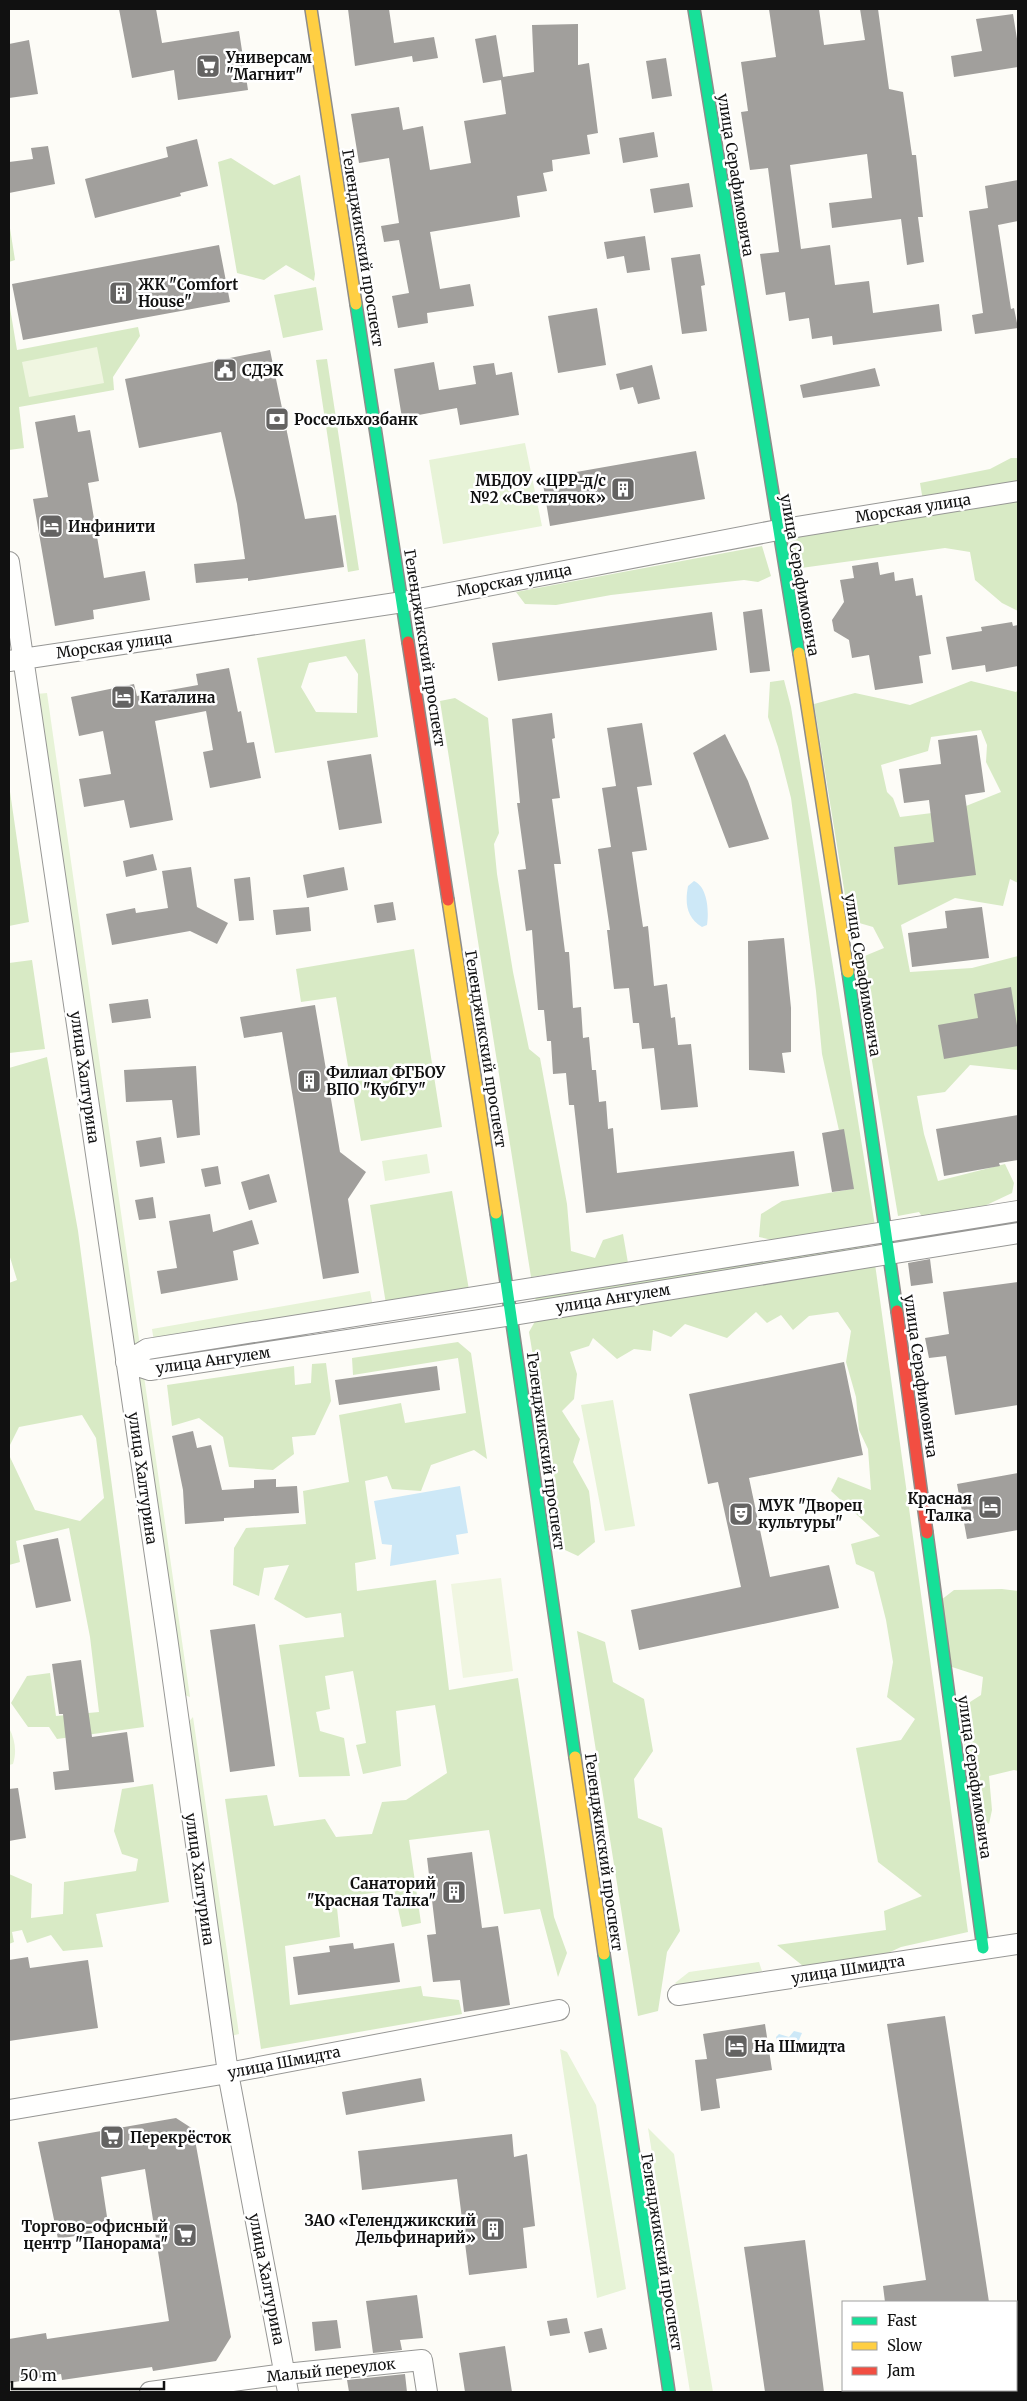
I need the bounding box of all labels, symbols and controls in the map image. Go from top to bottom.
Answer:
place label: Универсам "Магнит" [225,48,312,84]
supermarket icon: Универсам "Магнит" [195,53,221,79]
street label: улица Серафимовича [714,92,758,258]
street label: Геленджикский проспект [338,148,388,348]
place label: ЖК "Comfort House" [138,275,238,311]
building icon: ЖК "Comfort House" [108,280,134,306]
public building icon: СДЭК [212,357,238,383]
place label: СДЭК [242,361,284,380]
bank icon: Россельхозбанк [264,406,290,432]
place label: Россельхозбанк [294,410,418,429]
place label: МБДОУ «ЦРР-д/с №2 «Светлячок» [470,471,606,507]
building icon: МБДОУ «ЦРР-д/с №2 «Светлячок» [610,476,636,502]
street label: Морская улица [854,489,972,527]
street label: улица Серафимовича [776,492,824,658]
hotel icon: Инфинити [38,513,64,539]
place label: Инфинити [68,517,156,536]
street label: Геленджикский проспект [400,548,450,748]
street label: Морская улица [455,560,573,600]
street label: Морская улица [55,627,173,663]
hotel icon: Каталина [110,684,136,710]
place label: Каталина [140,688,216,707]
street label: улица Серафимовича [841,892,885,1058]
street label: Геленджикский проспект [461,949,511,1149]
street label: улица Халтурина [66,1010,104,1144]
place label: Филиал ФГБОУ ВПО "КубГУ" [326,1063,446,1099]
building icon: Филиал ФГБОУ ВПО "КубГУ" [296,1068,322,1094]
street label: улица Ангулем [554,1280,672,1316]
street label: улица Серафимовича [900,1293,942,1459]
street label: улица Ангулем [154,1343,272,1377]
street label: Геленджикский проспект [523,1351,569,1551]
street label: улица Халтурина [124,1411,162,1545]
place label: Красная Талка [907,1489,973,1525]
hotel icon: Красная Талка [977,1494,1003,1520]
place label: МУК "Дворец культуры" [758,1496,863,1532]
theatre icon: МУК "Дворец культуры" [728,1501,754,1527]
street label: улица Серафимовича [954,1694,996,1860]
street label: Геленджикский проспект [581,1752,627,1952]
street label: улица Халтурина [181,1812,219,1946]
place label: Санаторий "Красная Талка" [307,1874,436,1910]
building icon: Санаторий "Красная Талка" [441,1879,467,1905]
street label: улица Шмидта [790,1951,906,1987]
hotel icon: На Шмидта [723,2033,749,2059]
place label: На Шмидта [754,2037,846,2056]
street label: улица Шмидта [226,2042,342,2082]
supermarket icon: Перекрёсток [99,2124,125,2150]
place label: Перекрёсток [130,2128,232,2147]
street label: Геленджикский проспект [637,2152,687,2352]
place label: ЗАО «Геленджикский Дельфинарий» [305,2211,476,2247]
street label: улица Халтурина [245,2212,289,2346]
building icon: ЗАО «Геленджикский Дельфинарий» [480,2216,506,2242]
place label: Торгово-офисный центр "Панорама" [22,2217,168,2253]
supermarket icon: Торгово-офисный центр "Панорама" [172,2222,198,2248]
legend [842,2301,1017,2391]
text: Fast [887,2311,917,2330]
text: Slow [887,2336,922,2355]
street label: Малый переулок [266,2354,397,2386]
scale bar [12,2358,165,2390]
text: Jam [886,2361,915,2380]
text: 50 m [20,2366,57,2385]

